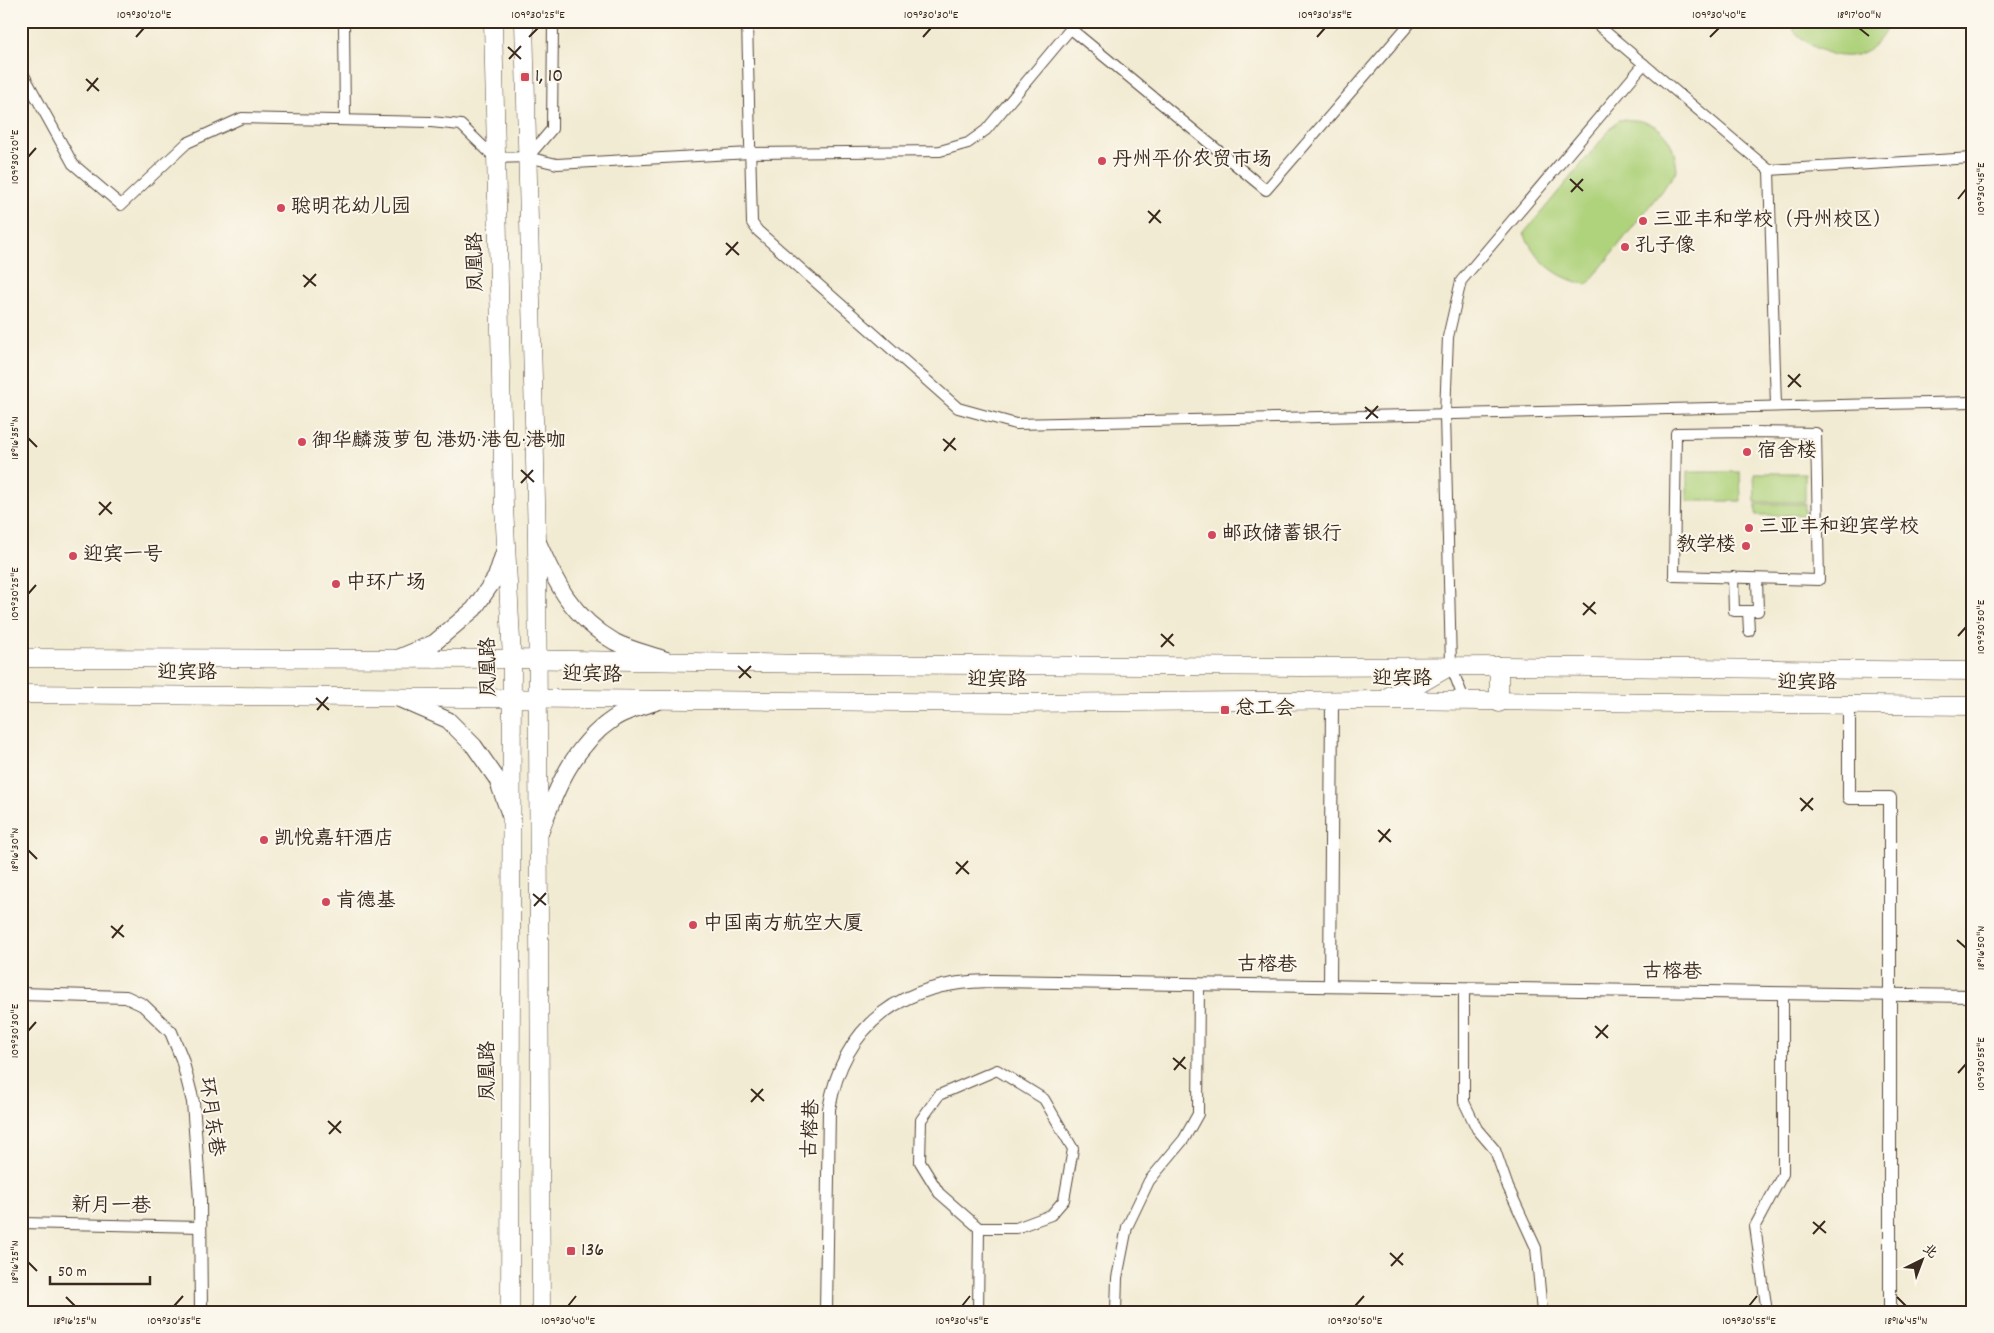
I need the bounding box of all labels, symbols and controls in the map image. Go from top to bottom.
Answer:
text: 109°30'20"E [117,7,172,24]
text: 109°30'25"E [511,7,565,24]
text: 109°30'30"E [904,7,959,24]
text: 109°30'35"E [1298,7,1352,24]
text: 109°30'40"E [1692,7,1747,24]
text: 18°17'00"N [1837,7,1881,24]
place label: 1, 10 [535,63,563,91]
marker: 1, 10 [519,71,531,83]
text: 109°30'20"E [7,129,24,184]
place label: 丹州平价农贸市场 [1112,147,1272,175]
marker: 丹州平价农贸市场 [1096,155,1108,167]
text: 109°30'45"E [1973,162,1990,216]
place label: 聪明花幼儿园 [291,194,411,222]
marker: 聪明花幼儿园 [275,202,287,214]
place label: 三亚丰和学校（丹州校区） [1653,207,1893,235]
marker: 三亚丰和学校（丹州校区） [1637,215,1649,227]
street label: 凤凰路 [462,231,492,292]
place label: 孔子像 [1635,233,1695,261]
marker: 孔子像 [1619,241,1631,253]
text: 18°16'35"N [7,416,24,460]
place label: 御华麟菠萝包 港奶·港包·港咖 [312,428,566,456]
marker: 御华麟菠萝包 港奶·港包·港咖 [296,436,308,448]
place label: 宿舍楼 [1757,438,1817,466]
marker: 宿舍楼 [1741,446,1753,458]
place label: 三亚丰和迎宾学校 [1759,514,1919,542]
place label: 邮政储蓄银行 [1222,521,1342,549]
marker: 三亚丰和迎宾学校 [1743,522,1755,534]
marker: 邮政储蓄银行 [1206,529,1218,541]
place label: 教学楼 [1676,532,1736,560]
marker: 教学楼 [1740,540,1752,552]
place label: 迎宾一号 [83,542,163,570]
marker: 迎宾一号 [67,550,79,562]
text: 109°30'25"E [7,567,24,621]
place label: 中环广场 [346,570,426,598]
marker: 中环广场 [330,578,342,590]
text: 109°30'50"E [1973,599,1990,654]
street label: 凤凰路 [475,636,505,697]
street label: 迎宾路 [157,660,218,688]
street label: 迎宾路 [562,661,623,691]
street label: 迎宾路 [1372,666,1433,694]
street label: 迎宾路 [967,667,1028,695]
street label: 迎宾路 [1777,670,1838,698]
place label: 总工会 [1235,696,1295,724]
marker: 总工会 [1219,704,1231,716]
place label: 凯悦嘉轩酒店 [274,826,394,854]
text: 18°16'30"N [7,828,24,872]
marker: 凯悦嘉轩酒店 [258,834,270,846]
place label: 肯德基 [336,888,396,916]
marker: 肯德基 [320,896,332,908]
place label: 中国南方航空大厦 [703,911,863,939]
marker: 中国南方航空大厦 [687,919,699,931]
text: 18°16'50"N [1973,926,1990,970]
street label: 古榕巷 [1237,951,1298,981]
street label: 古榕巷 [1642,958,1703,988]
text: 109°30'30"E [7,1003,24,1058]
text: 109°30'55"E [1973,1037,1990,1091]
street label: 凤凰路 [475,1040,503,1101]
street label: 环月东巷 [191,1075,230,1160]
street label: 古榕巷 [796,1097,828,1160]
street label: 新月一巷 [71,1192,152,1222]
north arrow [1896,1236,1946,1286]
place label: 136 [581,1237,604,1265]
text: 18°16'25"N [7,1240,24,1284]
text: 北 [1917,1240,1941,1264]
marker: 136 [565,1245,577,1257]
scale bar [50,1253,150,1285]
text: 50 m [58,1262,87,1284]
text: 18°16'25"N [53,1313,97,1330]
text: 109°30'35"E [147,1313,201,1330]
text: 109°30'40"E [541,1313,596,1330]
text: 109°30'45"E [935,1313,989,1330]
text: 109°30'50"E [1328,1313,1383,1330]
text: 109°30'55"E [1722,1313,1776,1330]
text: 18°16'45"N [1885,1313,1928,1330]

